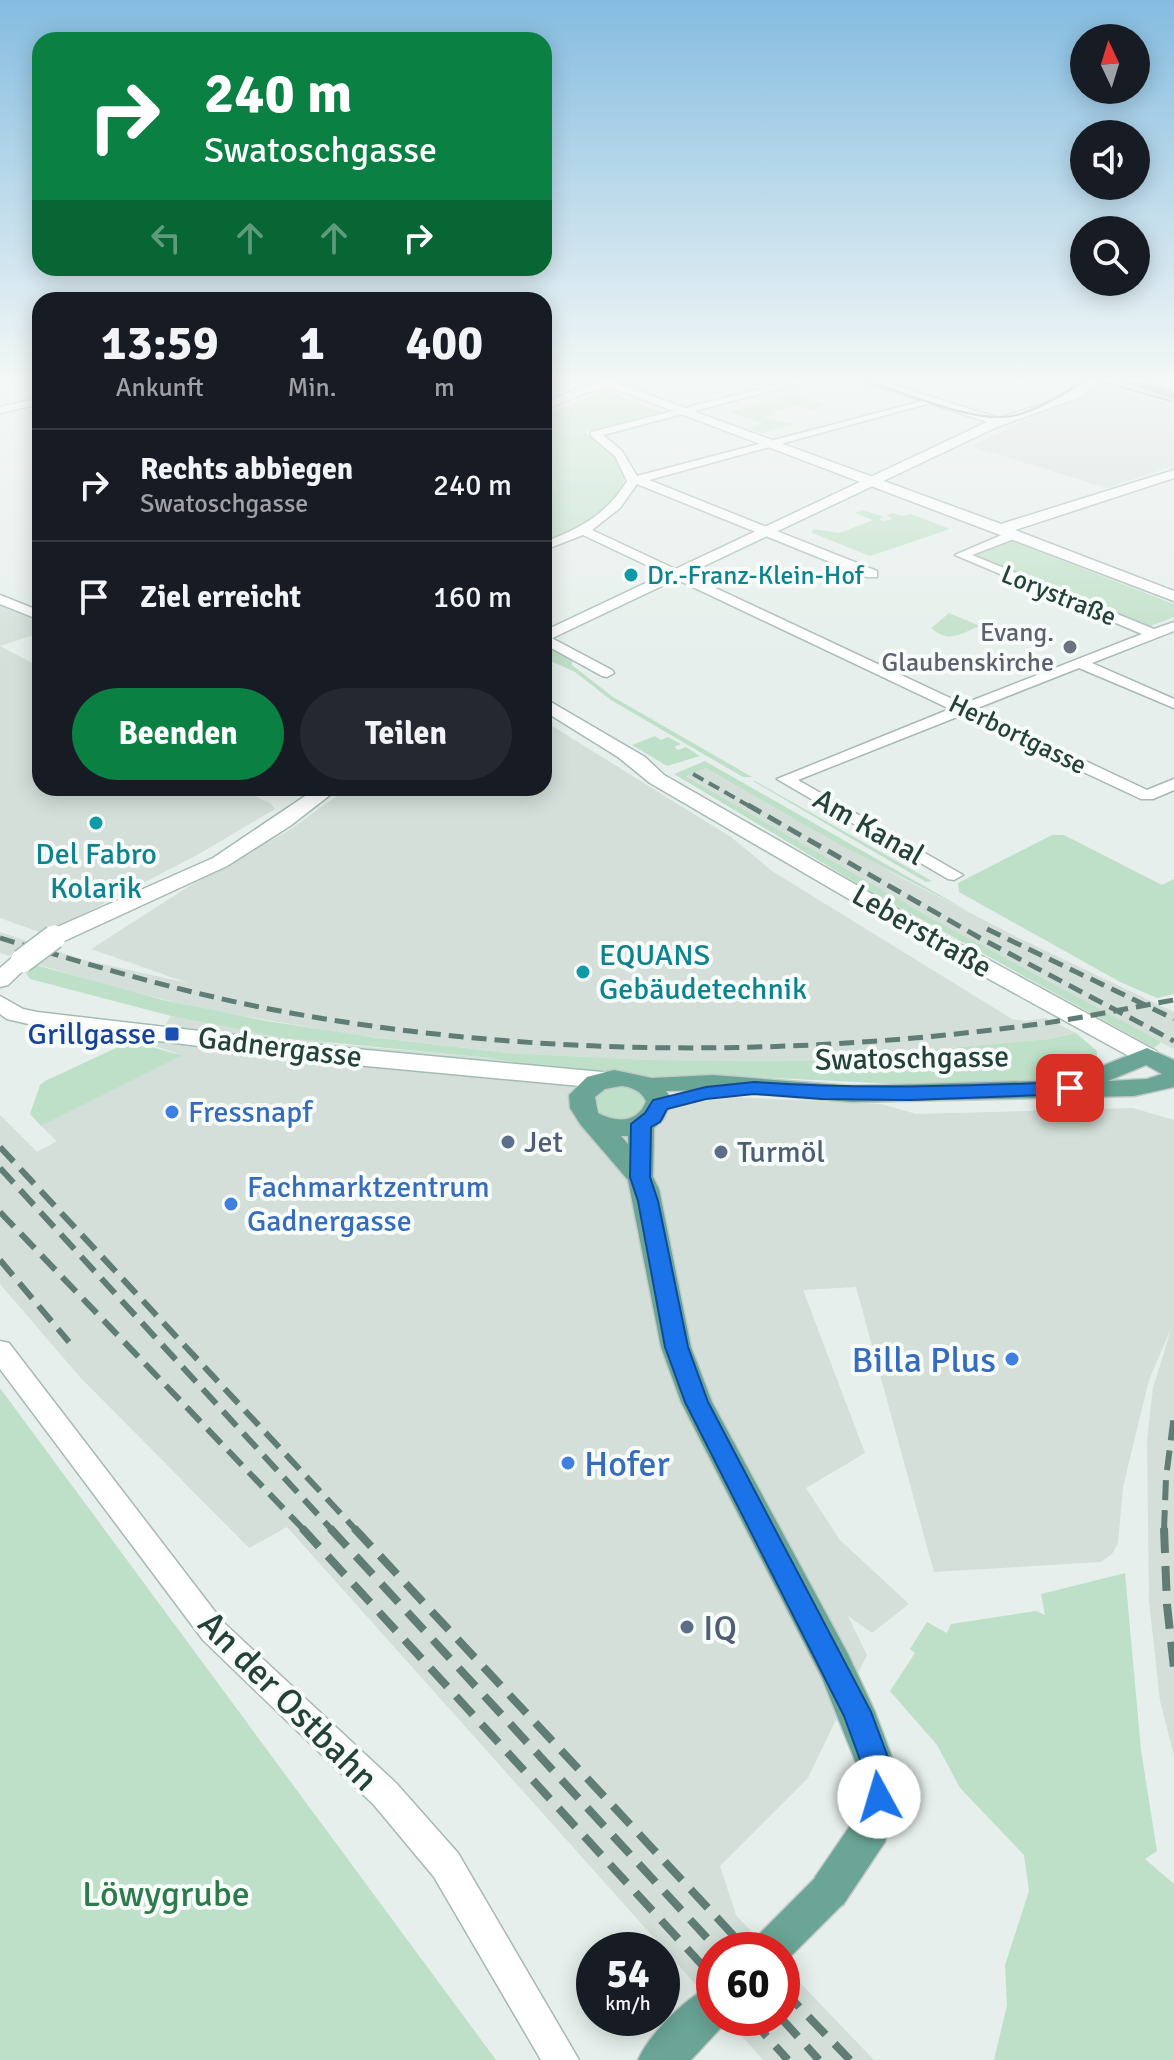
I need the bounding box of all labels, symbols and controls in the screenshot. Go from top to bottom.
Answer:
north arrow [1070,24,1150,104]
map controls [1070,24,1150,296]
text: 240 m [204,59,352,128]
icon: right [72,64,176,168]
button: sound [1070,120,1150,200]
text: Swatoschgasse [204,128,437,173]
icon: left [144,216,188,260]
icon: ahead [228,216,272,260]
icon: ahead [312,216,356,260]
icon: right [396,216,440,260]
button: search [1070,216,1150,296]
text: 13:59 [101,314,219,373]
text: 1 [299,314,325,373]
text: 400 [405,314,483,373]
text: Ankunft [116,372,204,404]
text: Min. [287,372,337,404]
text: m [434,372,455,404]
text: Rechts abbiegen [140,451,353,488]
icon: right [72,463,116,507]
text: 240 m [433,467,512,504]
text: Swatoschgasse [140,488,308,520]
street label: Lorystraße [996,558,1121,633]
place label: Dr.-Franz-Klein-Hof [647,560,865,592]
marker: Dr.-Franz-Klein-Hof [622,566,640,584]
icon: arrive [72,575,116,619]
text: Ziel erreicht [140,579,301,616]
text: 160 m [433,579,512,616]
place label: Evang. Glaubenskirche [881,617,1054,679]
marker: Evang. Glaubenskirche [1061,638,1079,656]
button: Beenden [72,688,284,780]
button: Teilen [300,688,512,780]
street label: Herbortgasse [944,688,1092,782]
street label: Am Kanal [807,781,931,874]
marker: Del Fabro Kolarik [87,814,105,832]
place label: Del Fabro Kolarik [35,836,157,907]
street label: Leberstraße [845,877,998,986]
place label: EQUANS Gebäudetechnik [599,937,807,1008]
marker: EQUANS Gebäudetechnik [574,963,592,981]
place label: Grillgasse [28,1016,156,1053]
street label: Gadnergasse [196,1019,364,1076]
marker: Grillgasse [163,1025,181,1043]
street label: Swatoschgasse [815,1038,1009,1079]
pin [1036,1054,1104,1122]
icon: arrive [1048,1066,1092,1110]
place label: Fressnapf [188,1094,314,1131]
marker: Fressnapf [163,1103,181,1121]
place label: Jet [524,1124,563,1161]
marker: Jet [499,1133,517,1151]
place label: Turmöl [737,1134,825,1171]
marker: Turmöl [712,1143,730,1161]
place label: Fachmarktzentrum Gadnergasse [247,1169,490,1240]
marker: Fachmarktzentrum Gadnergasse [222,1195,240,1213]
place label: Billa Plus [851,1338,996,1383]
marker: Billa Plus [1003,1350,1021,1368]
place label: Hofer [584,1442,671,1487]
marker: Hofer [559,1454,577,1472]
street label: An der Ostbahn [188,1602,387,1801]
place label: IQ [703,1606,737,1651]
marker: IQ [678,1618,696,1636]
position arrow [837,1755,921,1839]
park label: Löwygrube [82,1872,250,1917]
speed limit sign: 60 [696,1932,800,2036]
text: 54 [606,1949,650,1999]
text: km/h [605,1991,651,2016]

